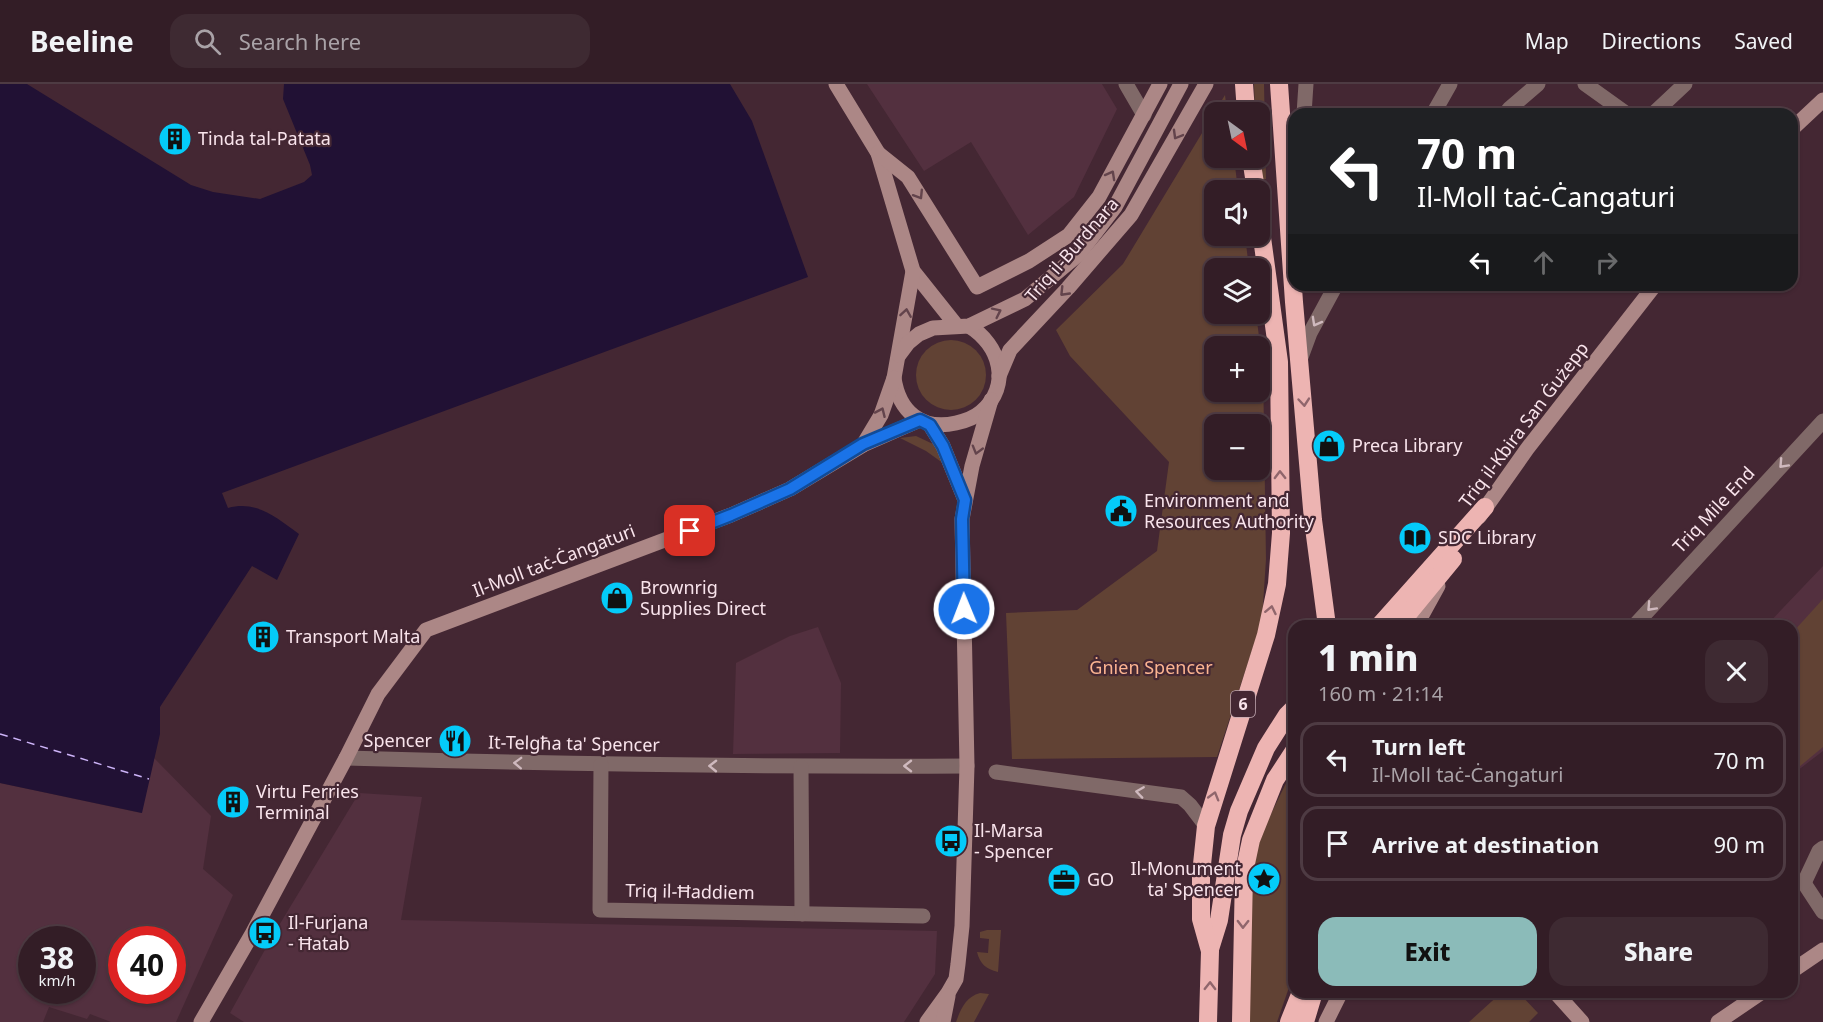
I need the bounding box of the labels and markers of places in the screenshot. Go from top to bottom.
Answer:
building icon: Tinda tal-Patata [157,121,193,157]
place label: Tinda tal-Patata [198,126,331,150]
shop icon: Preca Library [1311,428,1347,464]
place label: Preca Library [1352,433,1463,457]
place label: Environment and Resources Authority [1144,488,1315,533]
public building icon: Environment and Resources Authority [1103,493,1139,529]
pin [664,505,715,556]
library icon: SDC Library [1397,520,1433,556]
place label: SDC Library [1438,525,1537,549]
place label: Brownrig Supplies Direct [640,575,767,620]
shop icon: Brownrig Supplies Direct [599,580,635,616]
building icon: Transport Malta [245,619,281,655]
place label: Transport Malta [286,624,420,648]
restaurant icon: Spencer [437,723,473,759]
place label: Spencer [364,728,433,752]
place label: Virtu Ferries Terminal [256,779,359,824]
building icon: Virtu Ferries Terminal [215,784,251,820]
place label: Il-Marsa - Spencer [974,818,1053,863]
bus stop icon: Il-Marsa - Spencer [933,823,969,859]
place label: Il-Monument ta' Spencer [1130,856,1242,901]
place icon: Il-Monument ta' Spencer [1246,861,1282,897]
office icon: GO [1046,862,1082,898]
place label: GO [1087,867,1114,891]
place label: Il-Furjana - Ħatab [288,910,368,955]
bus stop icon: Il-Furjana - Ħatab [247,915,283,951]

